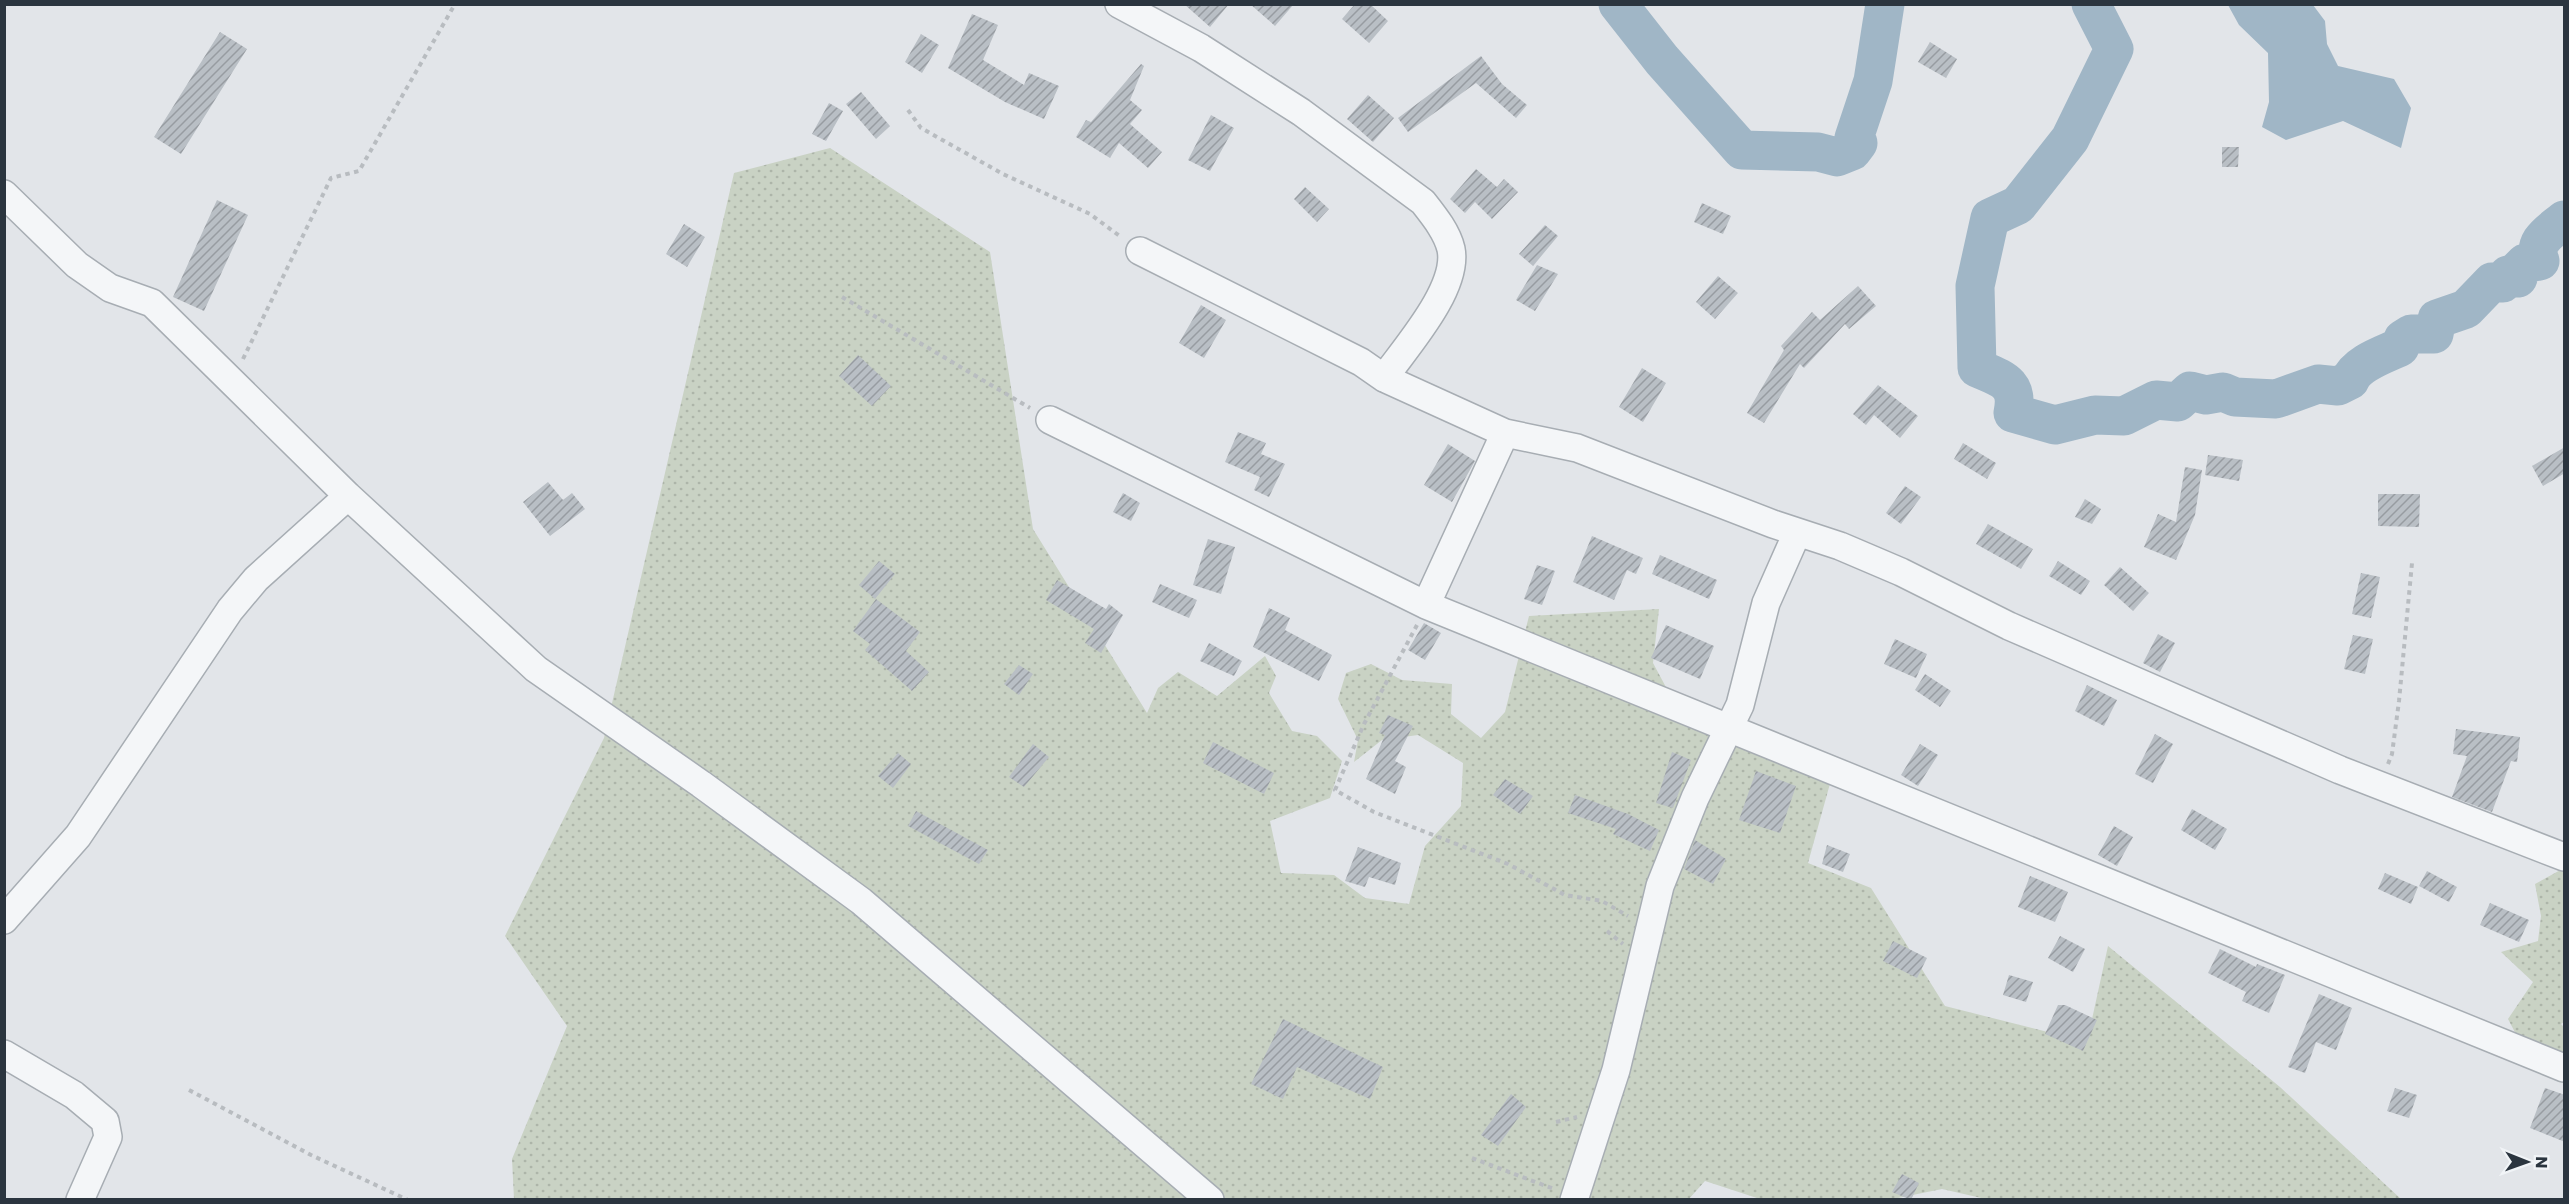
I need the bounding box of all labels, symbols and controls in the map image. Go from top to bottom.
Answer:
north arrow [2497,1132,2557,1192]
text: N [2530,1156,2553,1168]

